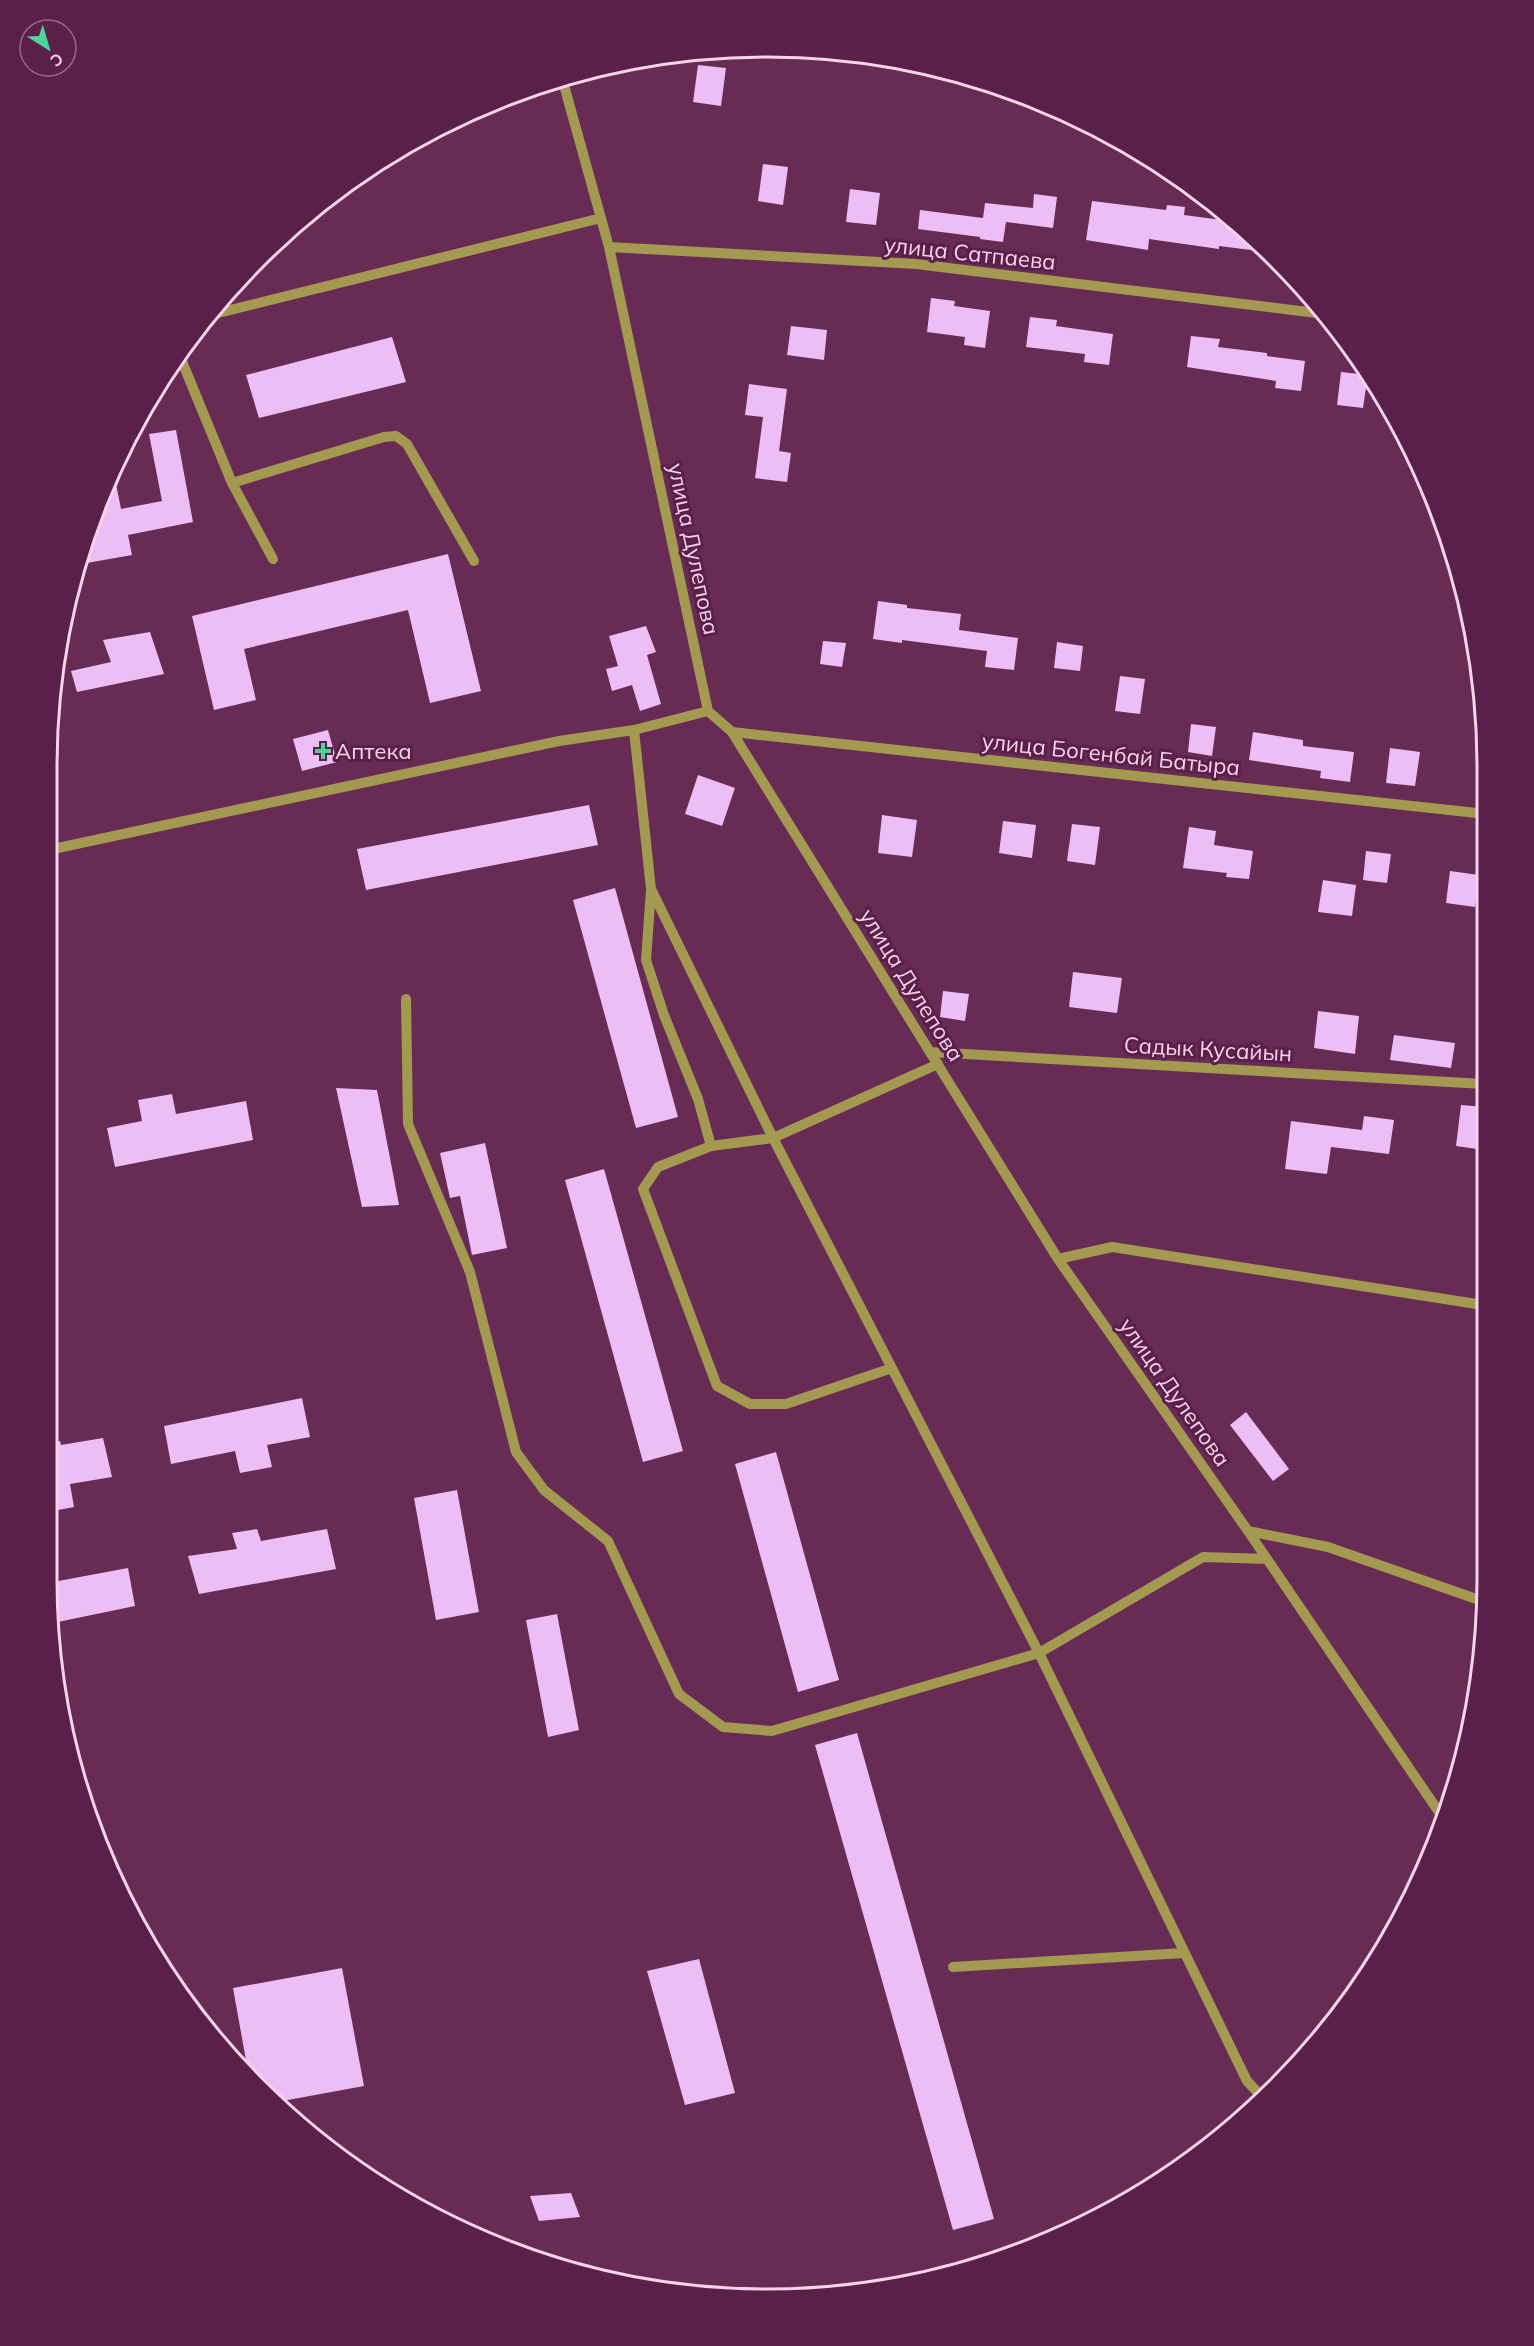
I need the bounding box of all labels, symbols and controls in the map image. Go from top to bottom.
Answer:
north arrow [18,18,78,78]
text: С [47,49,67,71]
street label: улица Сатпаева [883,230,1057,276]
street label: улица Дулепова [662,461,726,637]
street label: улица Богенбай Батыра [981,727,1241,781]
place label: Аптека [335,737,412,765]
marker: Аптека [316,744,330,758]
street label: улица Дулепова [854,903,970,1067]
street label: Садык Кусайын [1123,1031,1293,1067]
street label: улица Дулепова [1113,1312,1237,1472]

